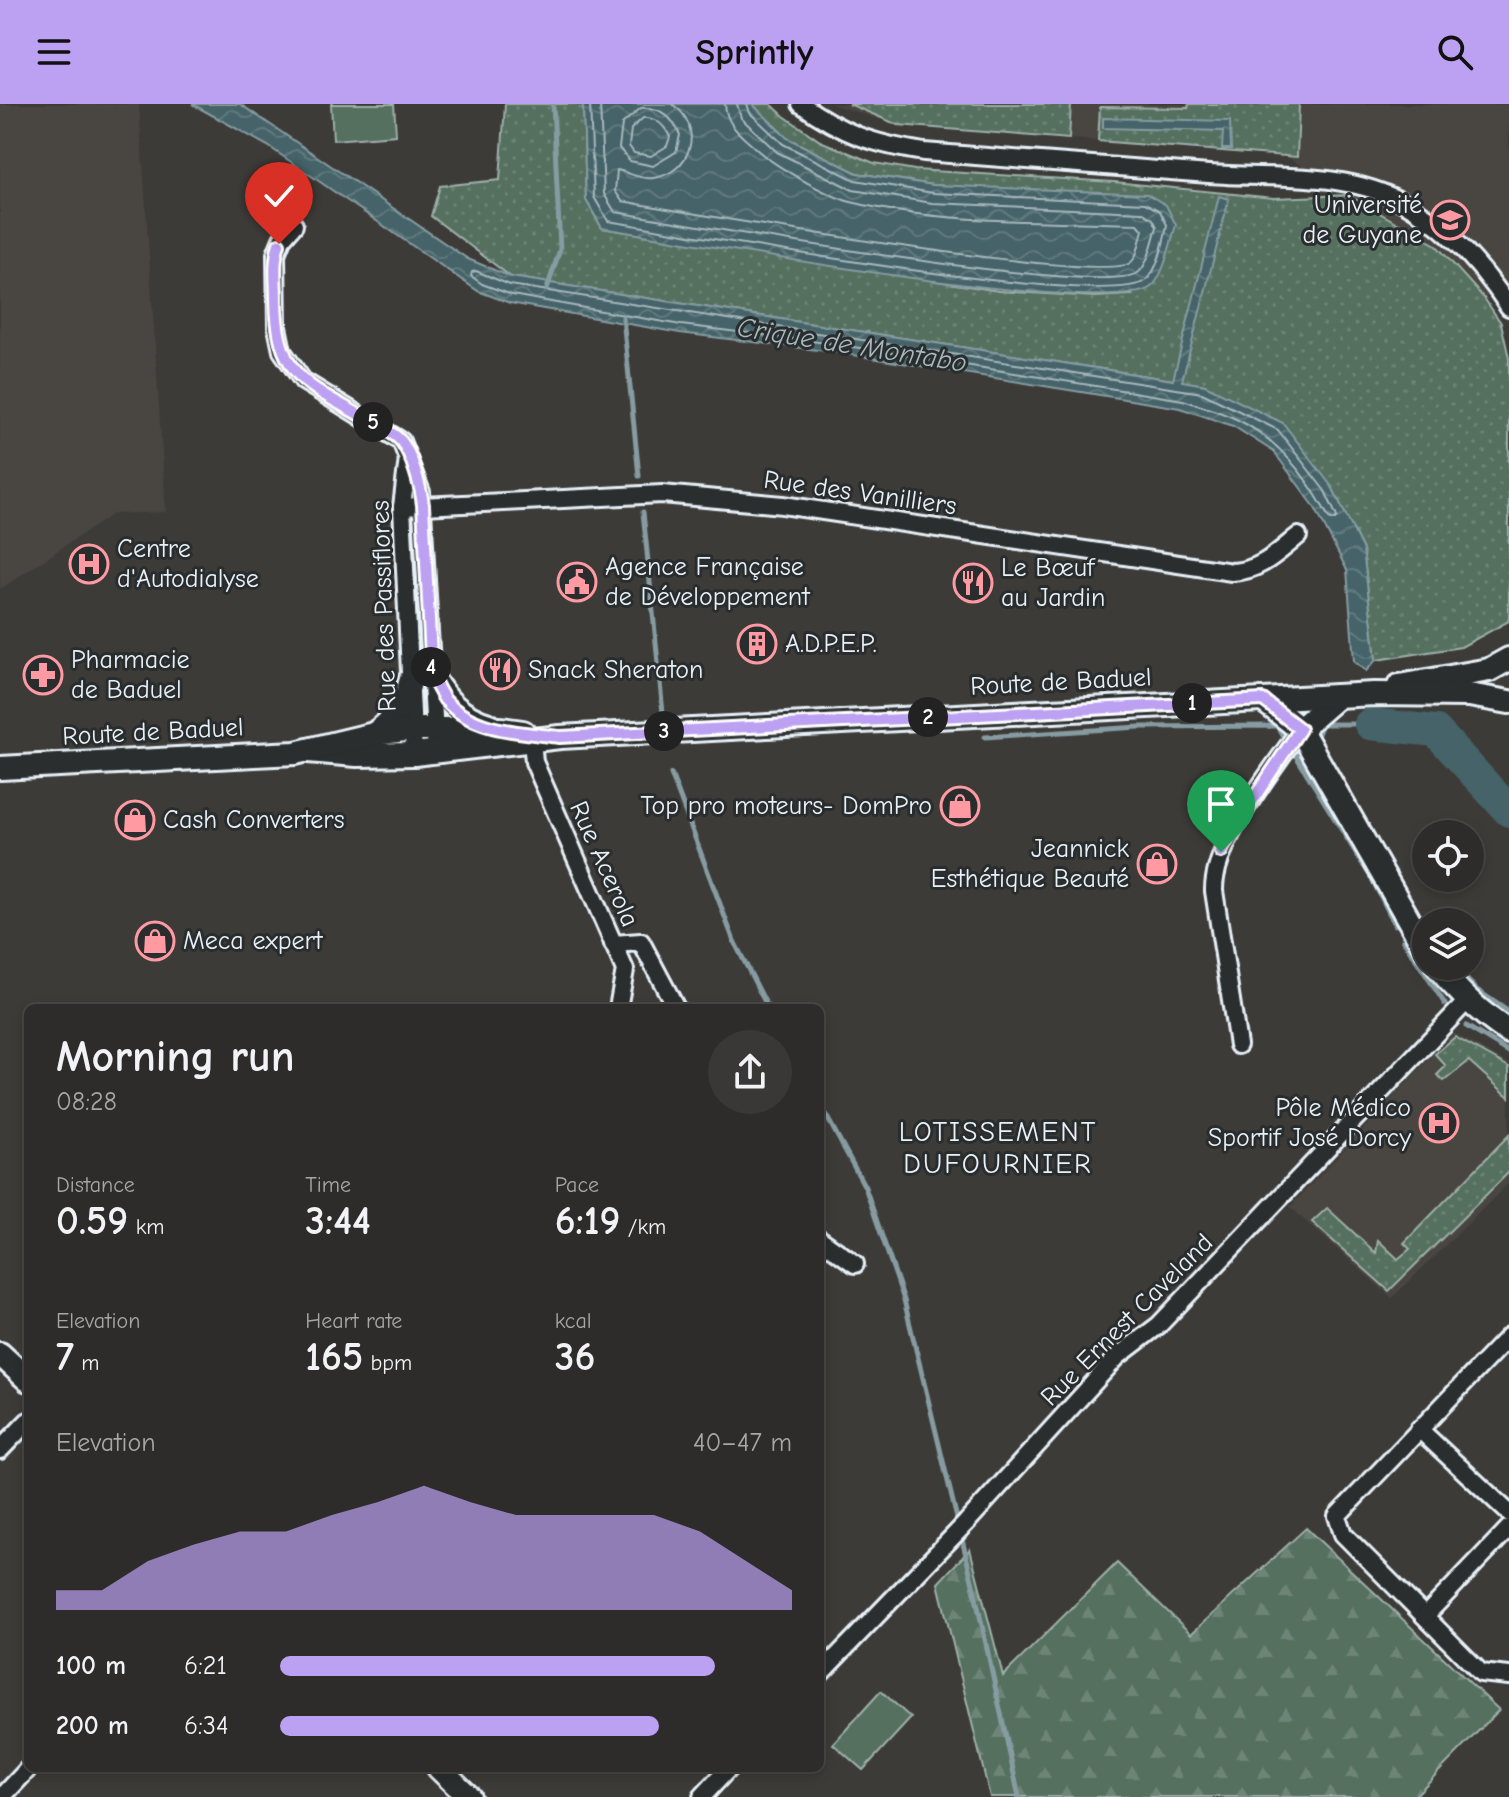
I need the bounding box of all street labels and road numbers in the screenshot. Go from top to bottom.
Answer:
street label: Rue des Vanilliers [762,465,958,521]
street label: Rue des Passiflores [365,500,403,712]
street label: Route de Baduel [970,662,1152,702]
street label: Route de Baduel [62,712,244,752]
street label: Rue Acerola [563,797,645,931]
street label: Rue Ernest Caveland [1035,1228,1219,1412]

